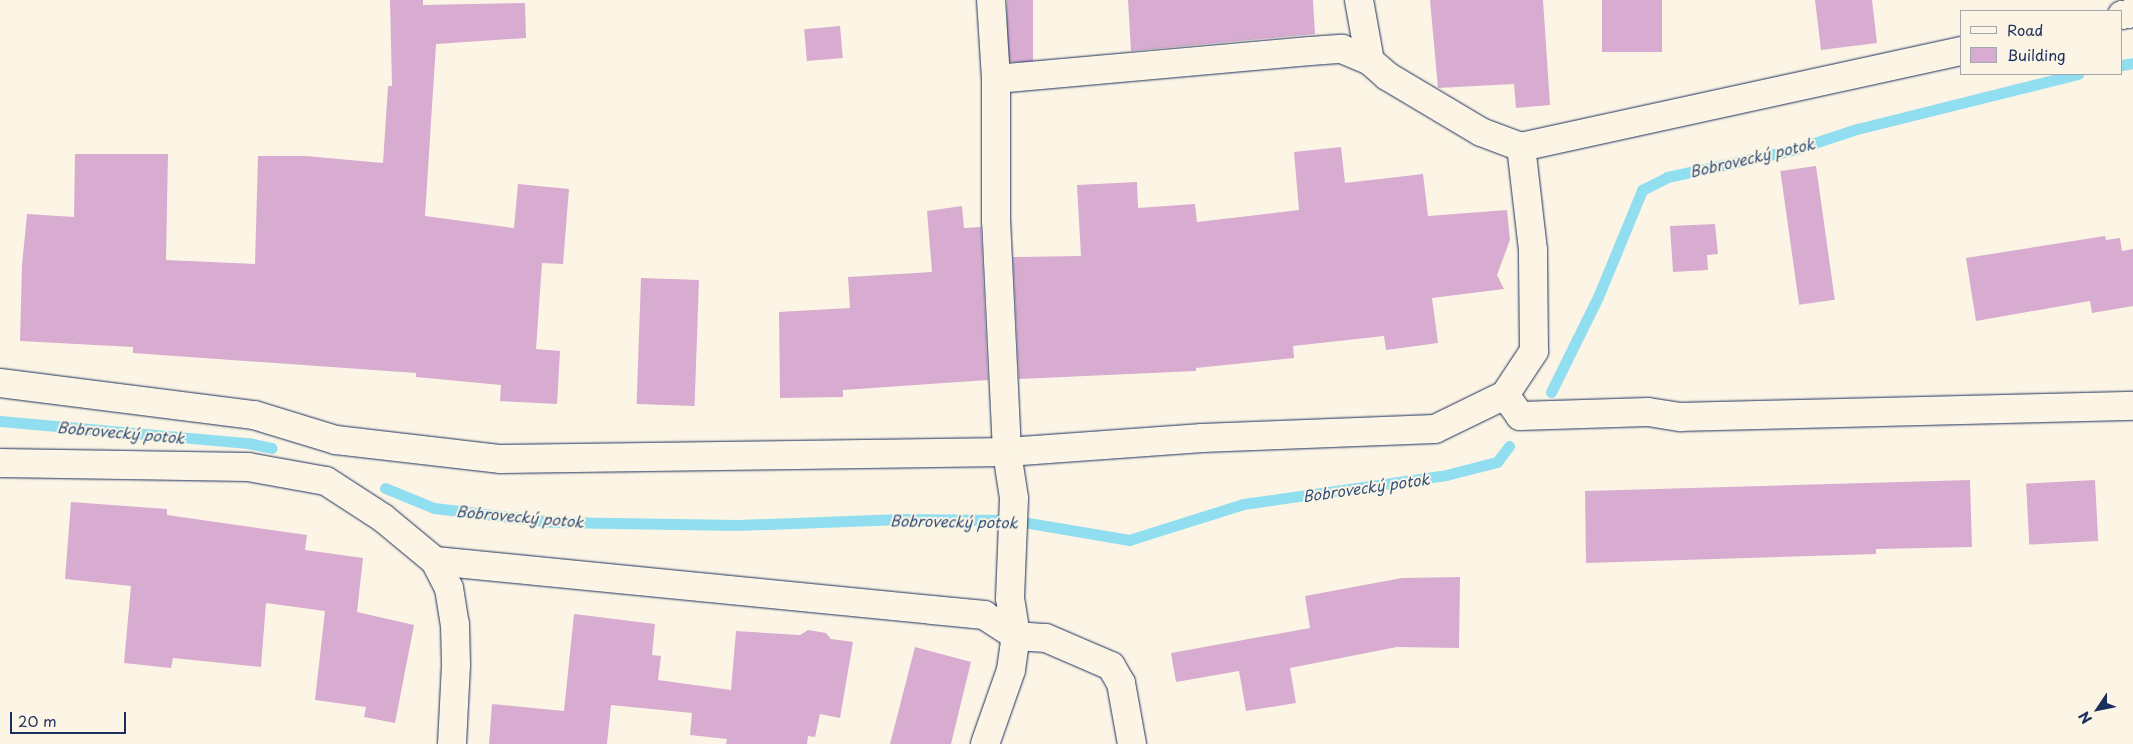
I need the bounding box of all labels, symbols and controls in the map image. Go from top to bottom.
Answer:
legend [1960,10,2123,75]
text: Road [2007,18,2043,41]
text: Building [2007,43,2066,66]
water label: Bobrovecký potok [1687,134,1817,180]
water label: Bobrovecký potok [56,417,186,447]
water label: Bobrovecký potok [1301,469,1431,505]
water label: Bobrovecký potok [455,501,585,531]
water label: Bobrovecký potok [889,511,1019,531]
north arrow [2073,684,2123,734]
scale bar [12,702,129,734]
text: N [2073,707,2097,728]
text: 20 m [18,709,57,732]

